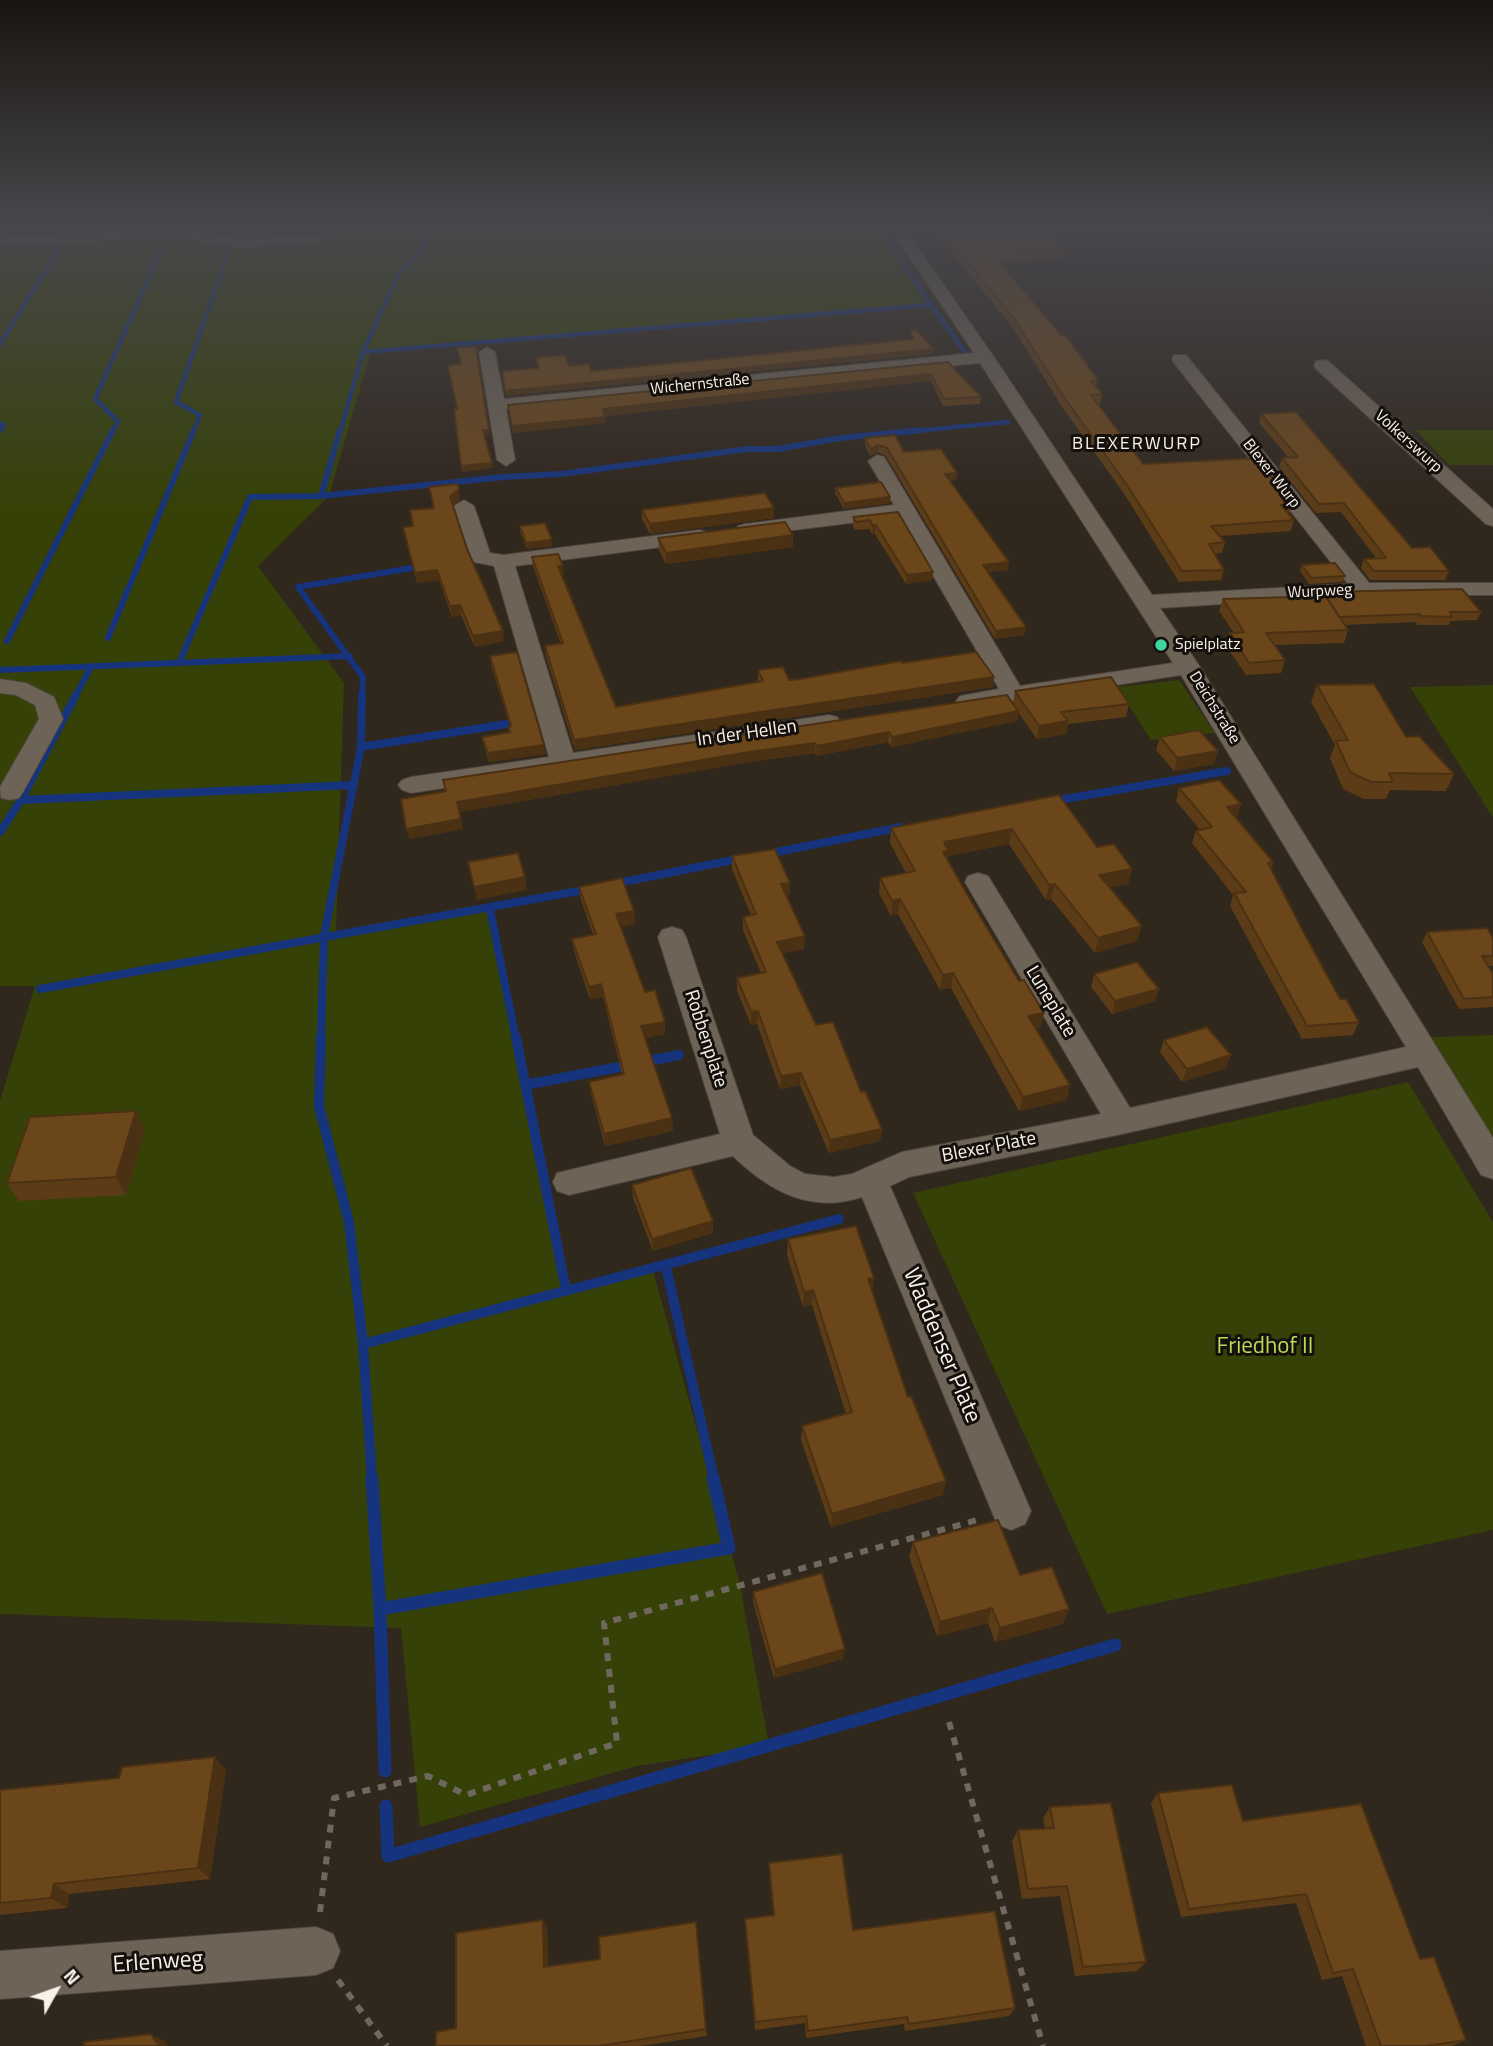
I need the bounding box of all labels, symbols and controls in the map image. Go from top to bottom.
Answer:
street label: Wichernstraße [650,370,750,400]
street label: Volkerswurp [1370,407,1446,477]
district label: BLEXERWURP [1073,434,1201,456]
street label: Blexer Wurp [1238,436,1304,512]
street label: Wurpweg [1287,581,1353,603]
place label: Spielplatz [1175,635,1240,655]
marker: Spielplatz [1153,637,1169,653]
street label: Deichstraße [1184,668,1244,748]
street label: In der Hellen [696,716,798,752]
street label: Luneplate [1020,962,1080,1042]
street label: Robbenplate [678,987,732,1091]
street label: Blexer Plate [940,1128,1038,1168]
street label: Waddenser Plate [896,1265,986,1427]
park label: Friedhof II [1217,1333,1313,1361]
street label: Erlenweg [112,1946,204,1980]
north arrow [21,1955,91,2025]
text: N [57,1962,88,1991]

